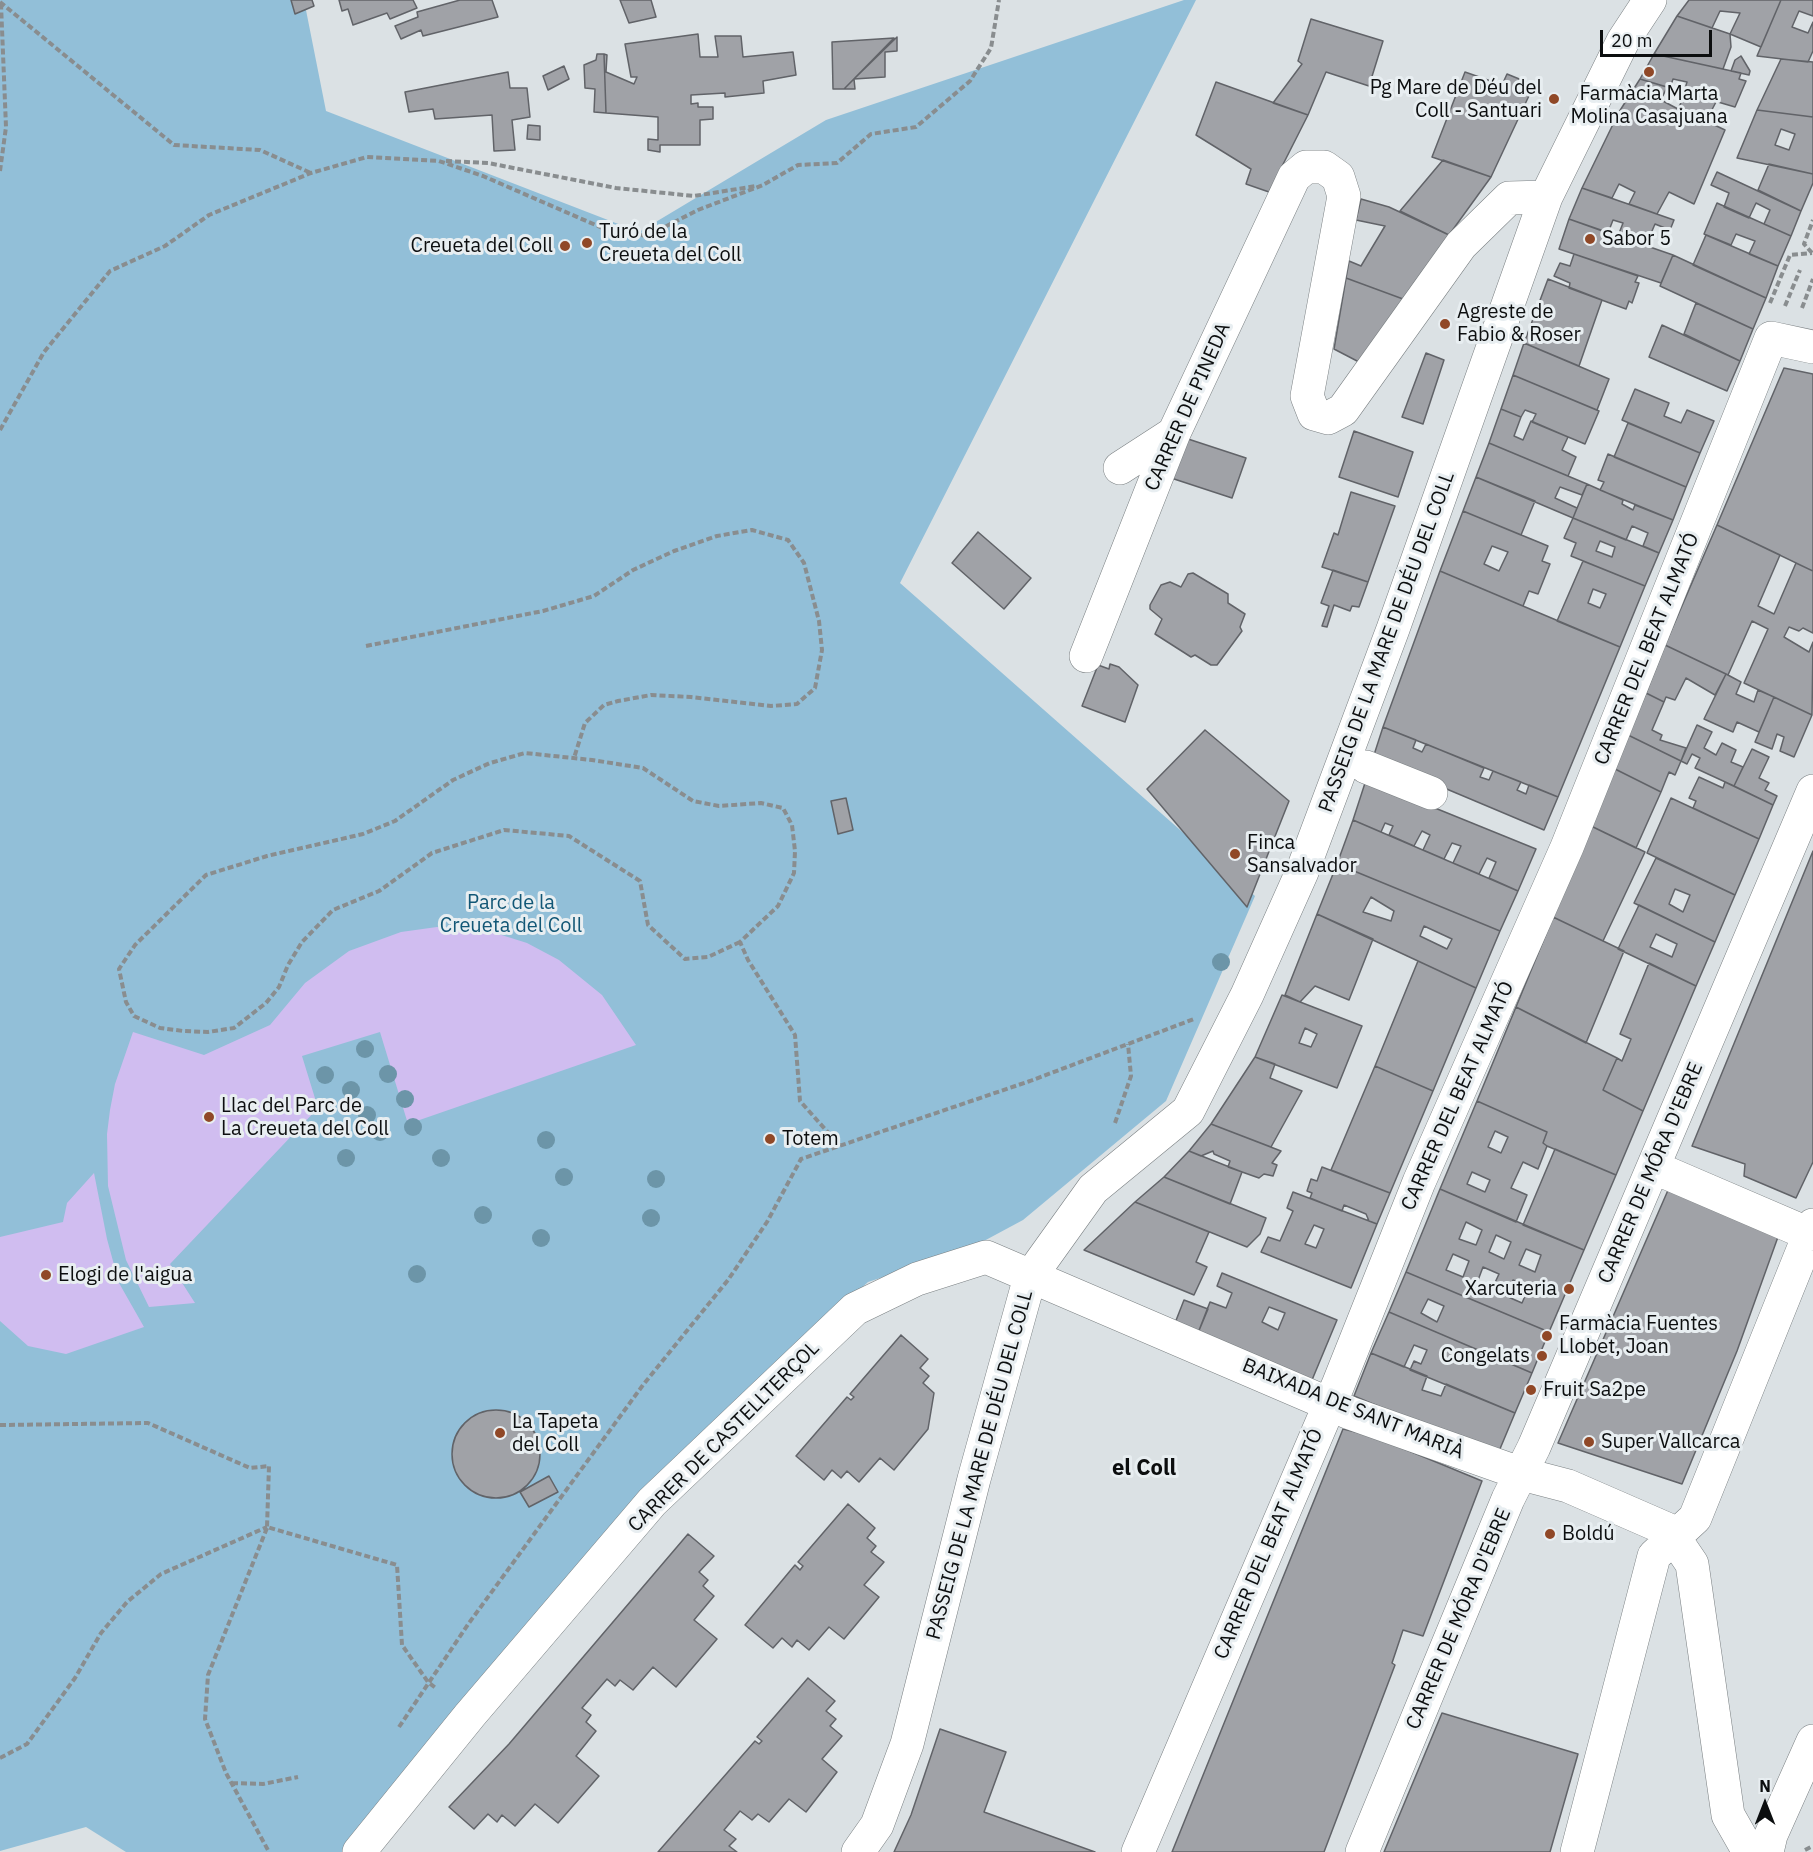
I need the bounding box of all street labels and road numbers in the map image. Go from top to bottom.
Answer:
street label: CARRER DE PINEDA [1140,319,1236,495]
street label: PASSEIG DE LA MARE DE DÉU DEL COLL [1314,468,1460,816]
street label: CARRER DEL BEAT ALMATÓ [1589,530,1705,768]
street label: CARRER DEL BEAT ALMATÓ [1397,978,1519,1214]
street label: CARRER DE MÓRA D'EBRE [1593,1059,1709,1287]
street label: PASSEIG DE LA MARE DE DÉU DEL COLL [922,1288,1038,1642]
street label: CARRER DE CASTELLTERÇOL [624,1337,824,1537]
street label: BAIXADA DE SANT MARIÀ [1239,1354,1467,1464]
street label: CARRER DEL BEAT ALMATÓ [1209,1425,1329,1663]
street label: CARRER DE MÓRA D'EBRE [1401,1505,1517,1733]

